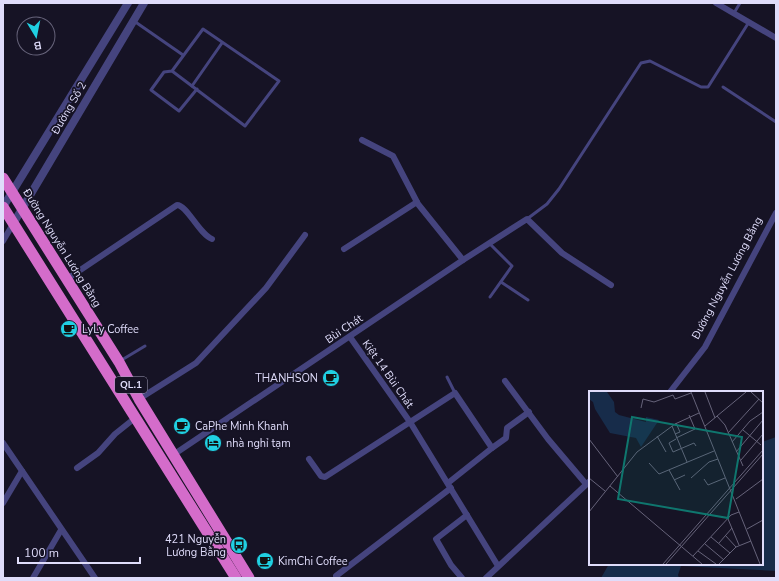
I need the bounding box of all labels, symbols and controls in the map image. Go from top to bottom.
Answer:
north arrow [16,16,56,56]
text: B [33,37,43,53]
street label: Đường Số 2 [47,79,90,138]
street label: Đường Nguyễn Lương Bằng [19,185,105,310]
street label: Đường Nguyễn Lương Bằng [688,214,766,343]
street label: Bùi Chát [322,311,366,347]
cafe icon: LyLy Coffee [59,319,79,339]
place label: LyLy Coffee [82,322,139,337]
street label: Kiệt 14 Bùi Chát [359,337,417,411]
cafe icon: THANHSON [321,368,341,388]
place label: THANHSON [255,371,318,386]
road number: QL.1 [115,377,147,393]
inset map [589,391,763,565]
cafe icon: CaPhe Minh Khanh [172,416,192,436]
place label: CaPhe Minh Khanh [195,419,289,434]
hotel icon: nhà nghỉ tạm [203,433,223,453]
place label: nhà nghỉ tạm [226,436,291,451]
place label: 421 Nguyễn Lương Bằng [165,532,226,560]
bus stop icon: 421 Nguyễn Lương Bằng [229,535,249,555]
scale bar [18,539,140,565]
text: 100 m [24,545,59,561]
cafe icon: KimChi Coffee [255,551,275,571]
place label: KimChi Coffee [278,554,348,569]

